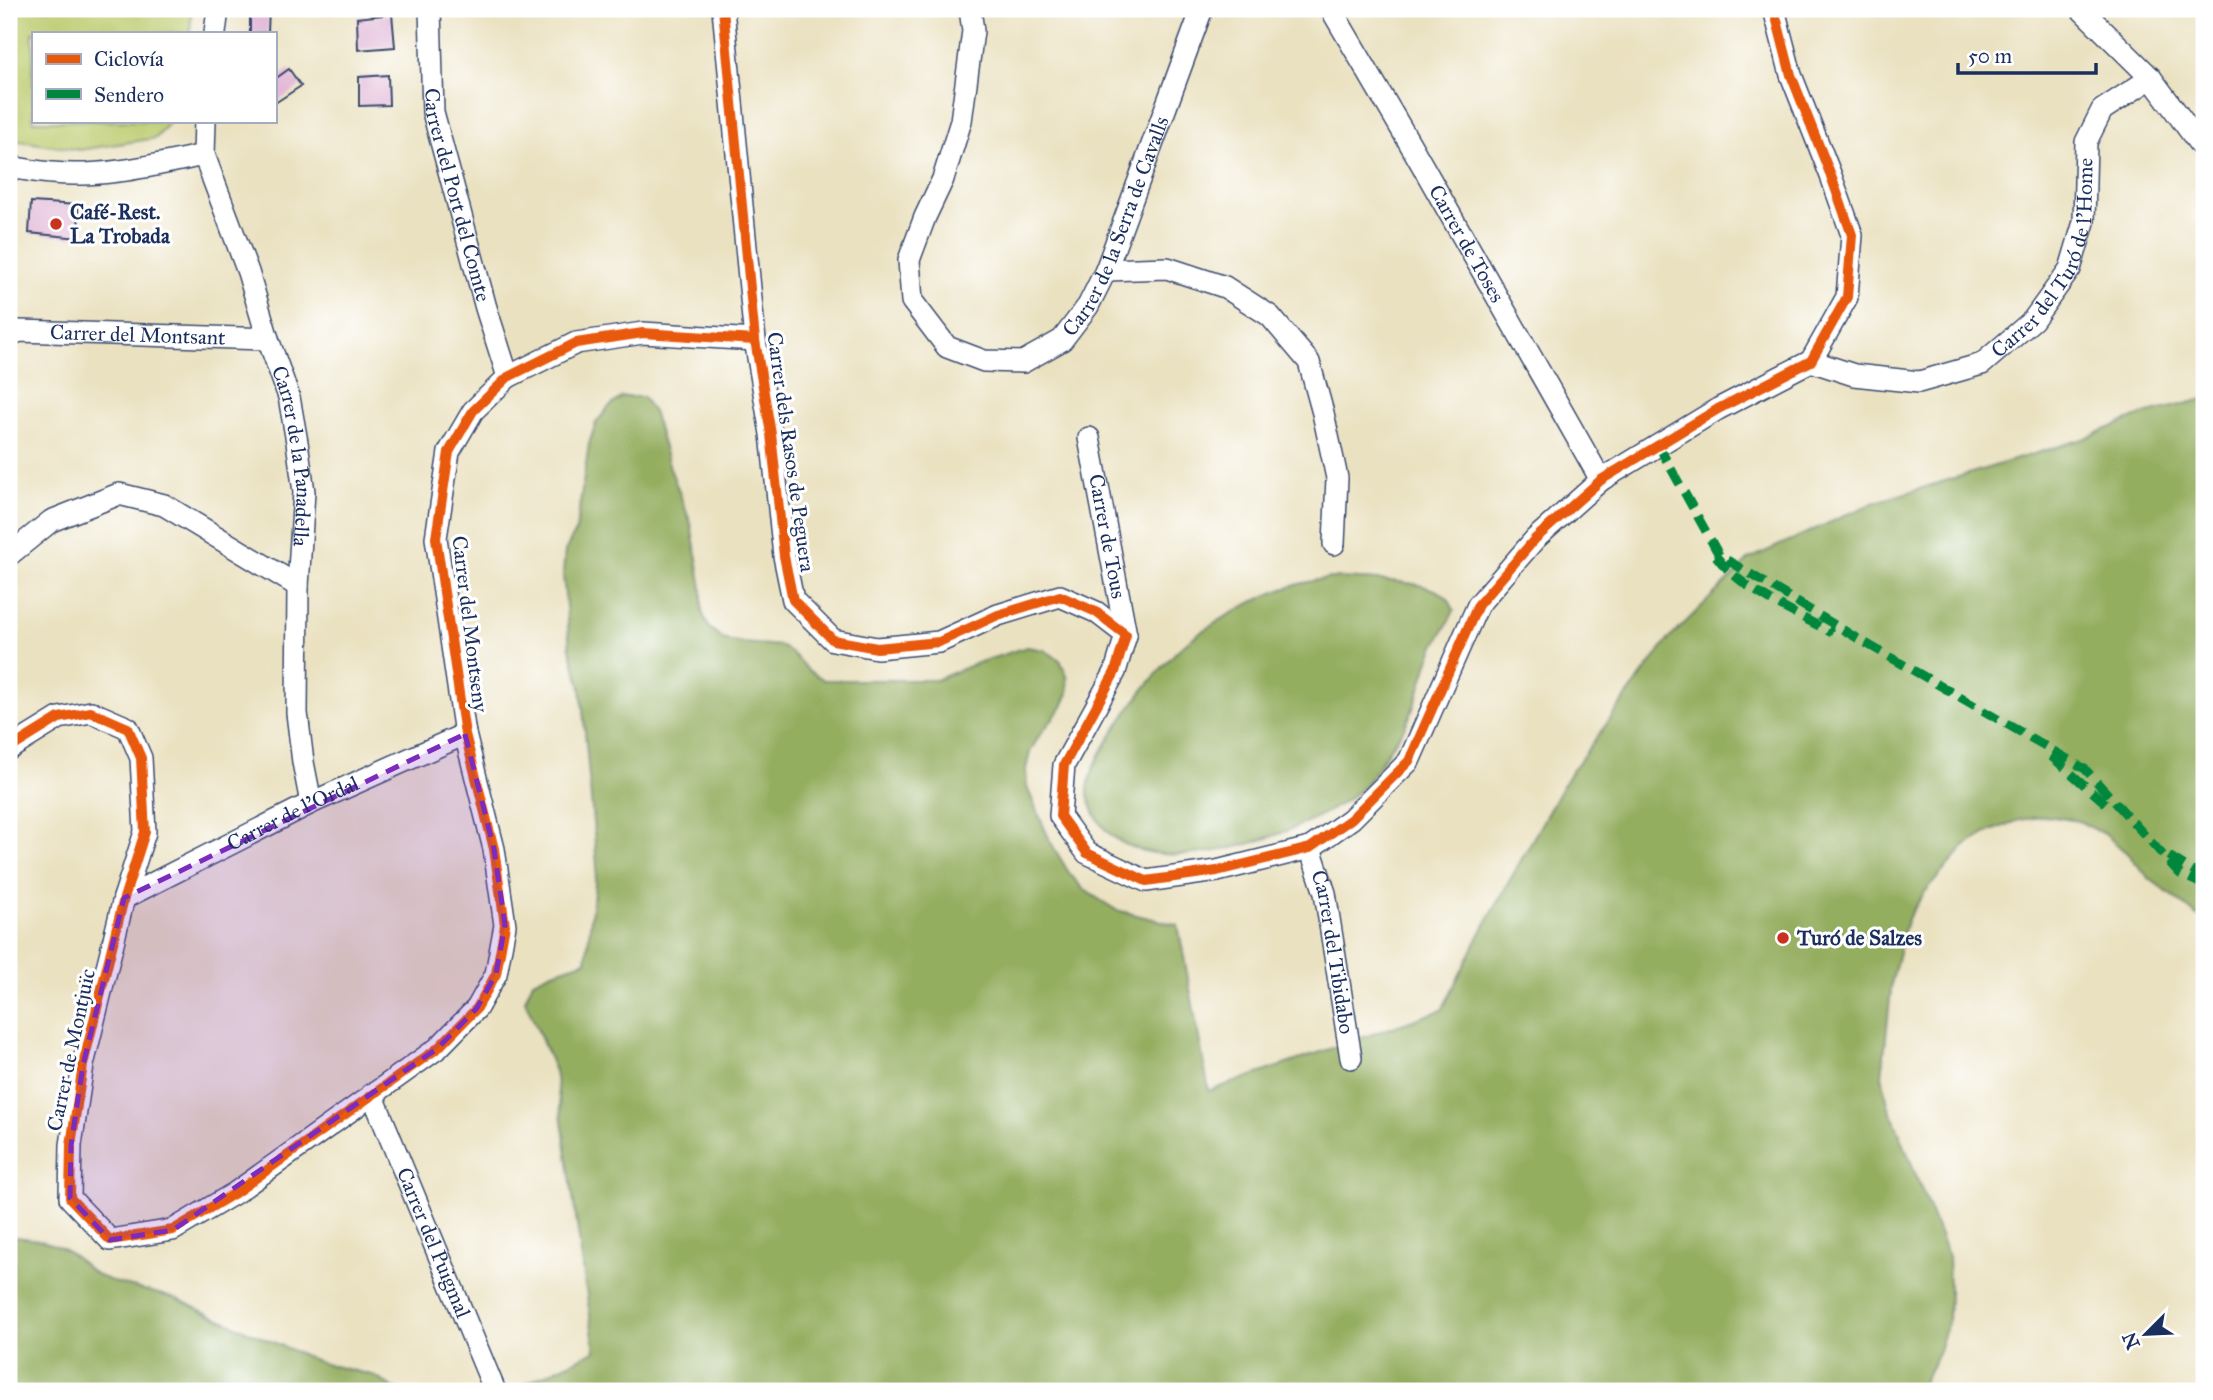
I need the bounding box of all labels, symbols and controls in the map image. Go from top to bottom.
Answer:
legend [32,32,276,122]
scale bar [1958,32,2096,76]
text: 50 m [1968,43,2013,69]
text: Ciclovía [94,46,164,72]
text: Sendero [94,82,164,108]
street label: Carrer del Port del Comte [419,88,497,305]
street label: Carrer de la Serra de Cavalls [1057,113,1174,341]
street label: Carrer del Turó de l'Home [1986,157,2099,363]
street label: Carrer de Toses [1423,180,1510,307]
place label: Café-Rest. La Trobada [70,199,171,249]
marker: Café-Rest. La Trobada [48,216,64,232]
street label: Carrer del Montsant [50,319,227,351]
street label: Carrer dels Rasos de Peguera [761,330,821,574]
street label: Carrer de la Panadella [266,362,317,548]
street label: Carrer de Tous [1083,472,1132,601]
street label: Carrer del Montseny [446,534,494,715]
street label: Carrer de l'Ordal [223,770,363,857]
street label: Carrer del Tibidabo [1305,867,1360,1036]
place label: Turó de Salzes [1796,925,1922,951]
marker: Turó de Salzes [1775,930,1791,946]
street label: Carrer de Montjuïc [41,966,101,1134]
street label: Carrer del Puigmal [391,1164,476,1322]
north arrow [2112,1298,2182,1368]
text: N [2117,1329,2145,1353]

